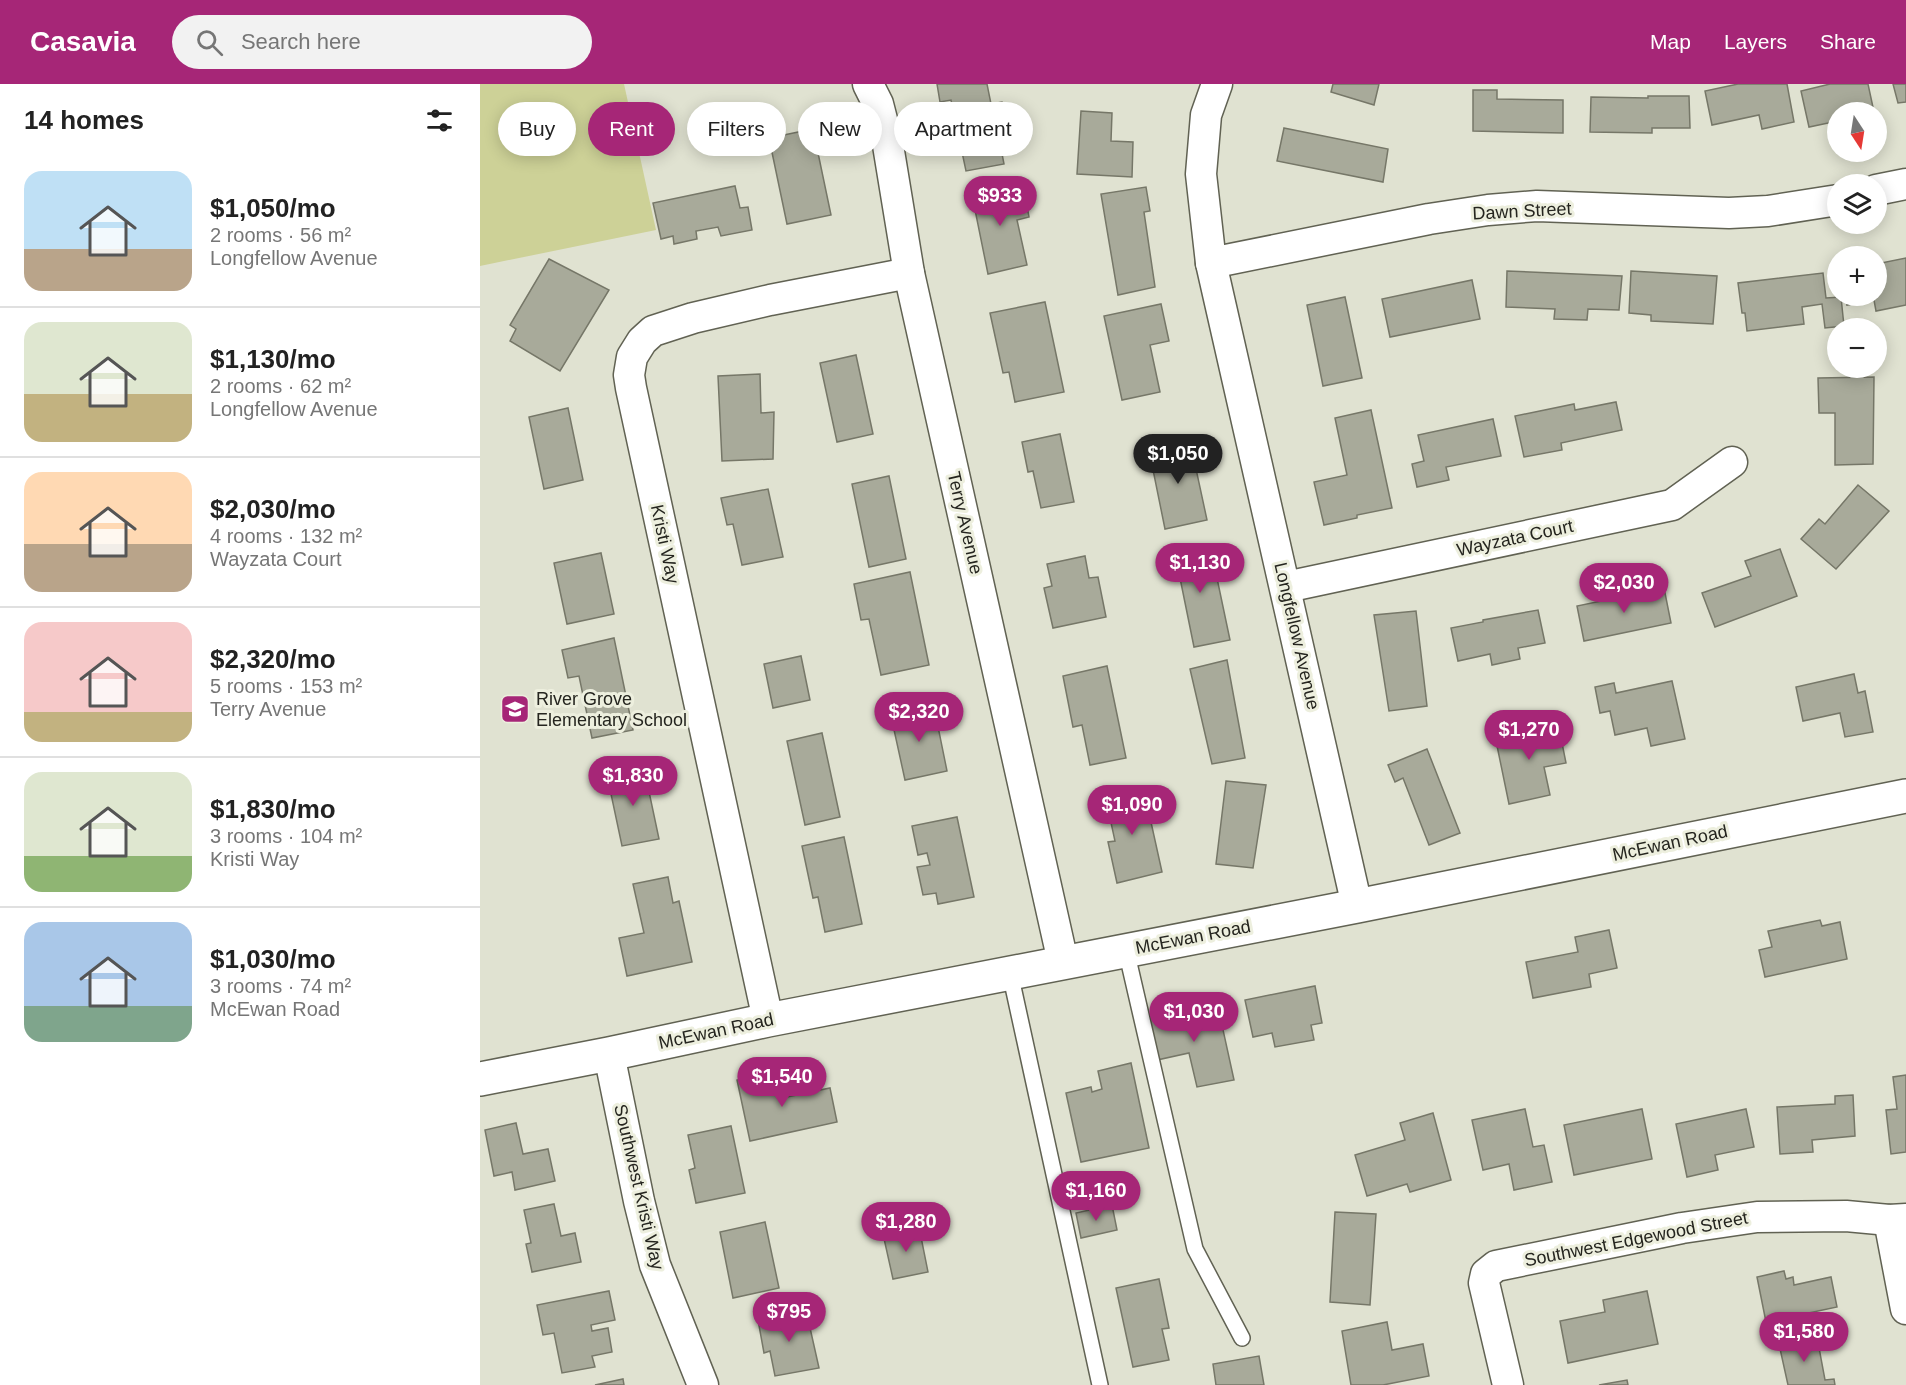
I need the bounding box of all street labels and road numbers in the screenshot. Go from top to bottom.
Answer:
street label: Dawn Street [1472,198,1572,224]
street label: Terry Avenue [943,470,987,576]
street label: Kristi Way [647,503,683,585]
street label: Wayzata Court [1455,516,1575,560]
street label: Longfellow Avenue [1270,560,1324,712]
street label: McEwan Road [1611,821,1729,865]
street label: McEwan Road [1134,916,1252,958]
street label: McEwan Road [657,1009,775,1053]
street label: Southwest Kristi Way [610,1102,668,1272]
street label: Southwest Edgewood Street [1523,1208,1749,1270]

